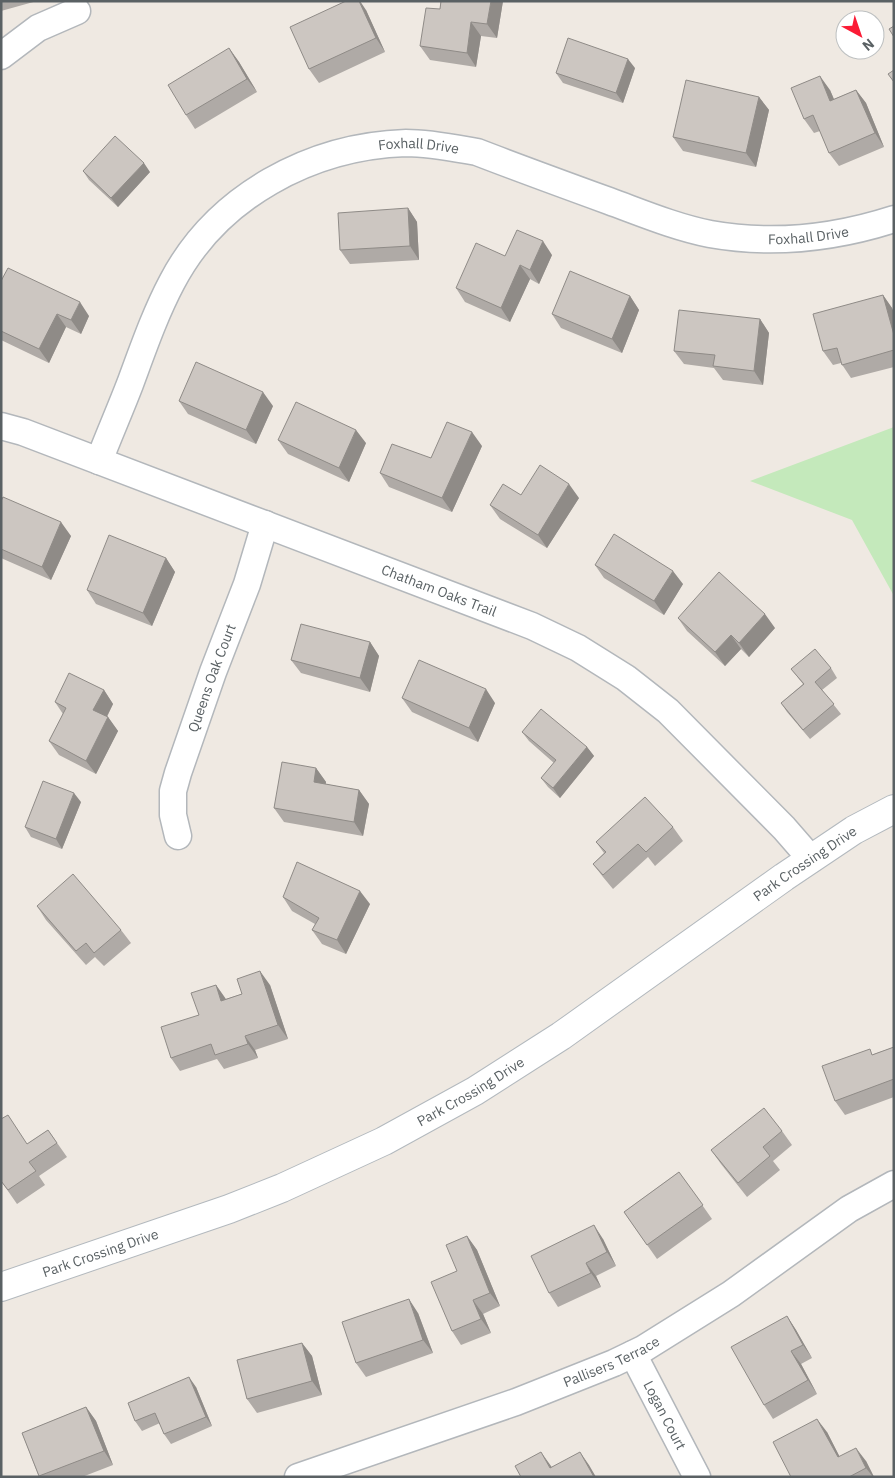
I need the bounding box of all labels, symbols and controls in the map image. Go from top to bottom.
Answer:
north arrow [835,10,885,60]
text: N [859,35,878,55]
street label: Foxhall Drive [377,134,461,158]
street label: Foxhall Drive [768,222,851,248]
street label: Chatham Oaks Trail [379,560,499,621]
street label: Queens Oak Court [184,621,240,735]
street label: Park Crossing Drive [750,822,860,905]
street label: Park Crossing Drive [414,1053,528,1130]
street label: Park Crossing Drive [40,1225,161,1281]
street label: Pallisers Terrace [561,1332,663,1391]
street label: Logan Court [639,1378,690,1453]

